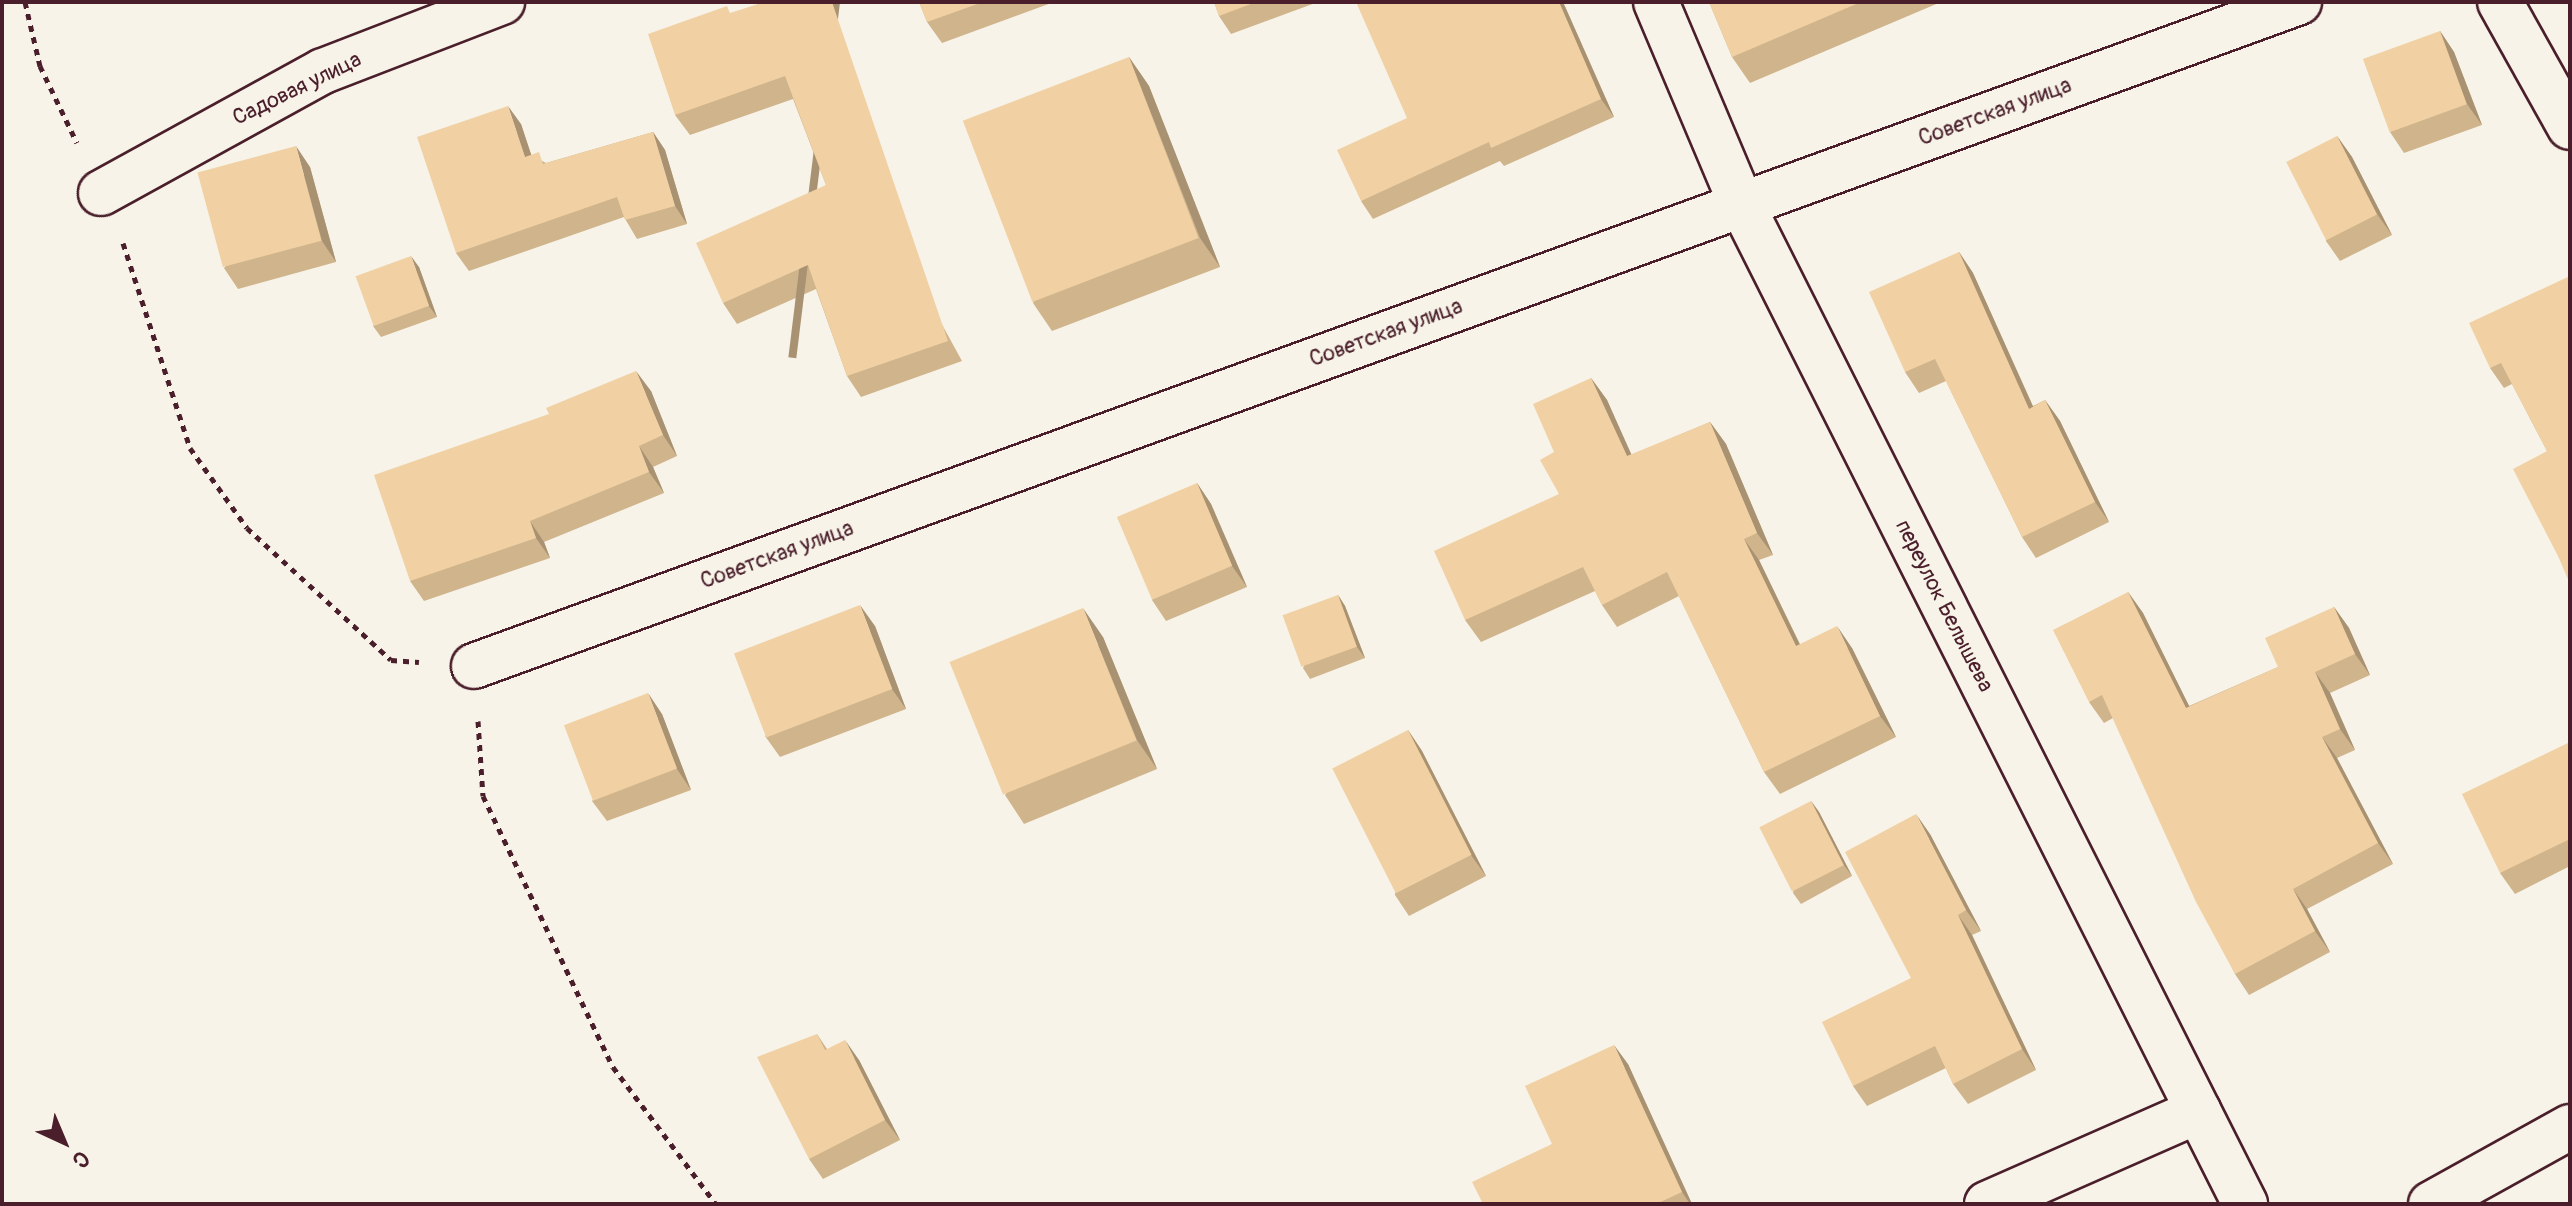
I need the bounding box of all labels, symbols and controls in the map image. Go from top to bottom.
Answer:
street label: Садовая улица [228,47,366,131]
street label: Советская улица [1915,72,2075,152]
street label: Советская улица [1306,293,1466,373]
street label: Советская улица [697,515,857,595]
street label: переулок Белышева [1889,516,1999,696]
north arrow [24,1102,104,1182]
text: С [66,1144,95,1174]

